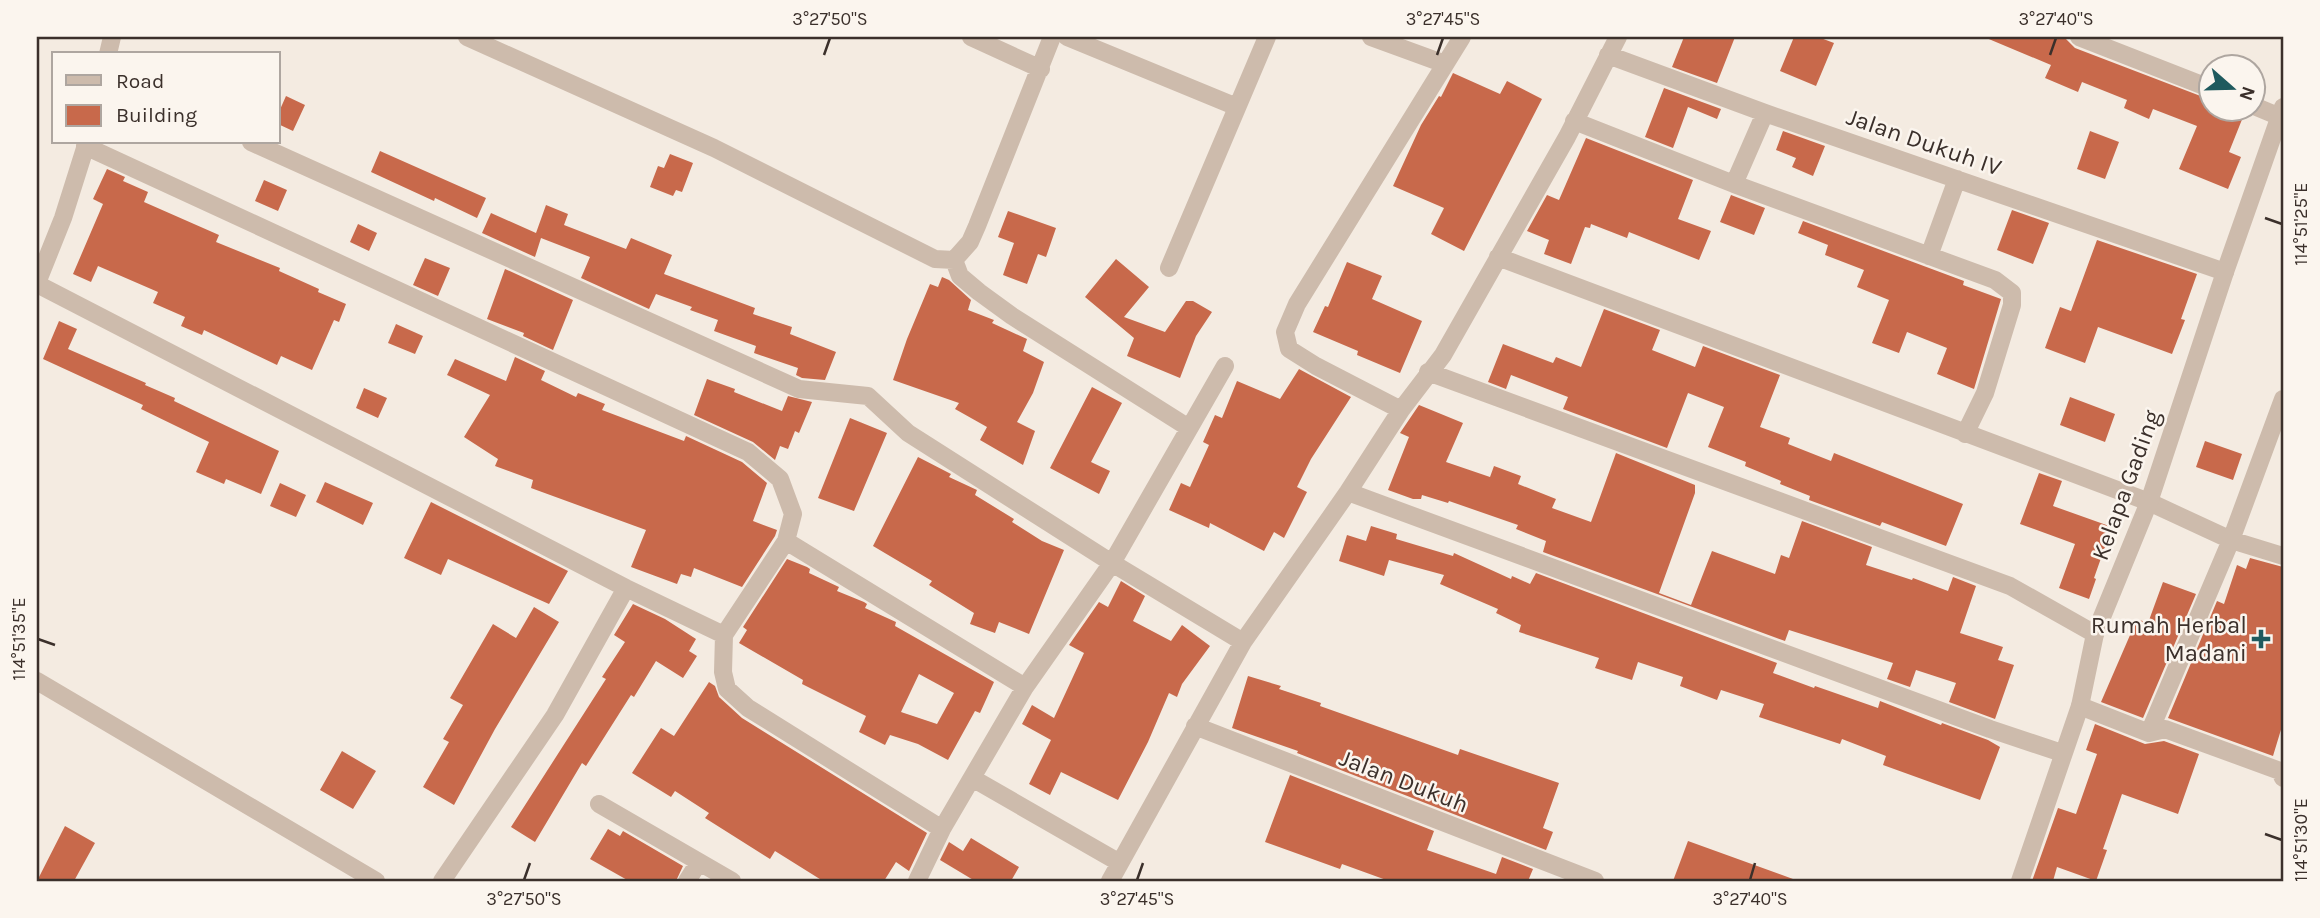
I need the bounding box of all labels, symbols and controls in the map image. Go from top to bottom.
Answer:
text: 3°27'50"S [792,8,868,30]
text: 3°27'45"S [1406,8,1480,30]
text: 3°27'40"S [2018,8,2094,30]
legend [52,52,280,144]
north arrow [2198,52,2268,122]
text: Road [116,69,164,93]
text: N [2234,83,2260,104]
street label: Jalan Dukuh IV [1843,102,2006,182]
text: Building [116,103,197,127]
text: 114°51'25"E [2290,183,2312,265]
street label: Kelapa Gading [2086,406,2166,564]
text: 114°51'35"E [8,597,30,681]
place label: Rumah Herbal Madani [2091,611,2247,667]
marker: Rumah Herbal Madani [2253,631,2269,647]
street label: Jalan Dukuh [1336,744,1472,818]
text: 114°51'30"E [2290,798,2312,882]
text: 3°27'50"S [486,888,562,910]
text: 3°27'45"S [1100,888,1174,910]
text: 3°27'40"S [1712,888,1788,910]

